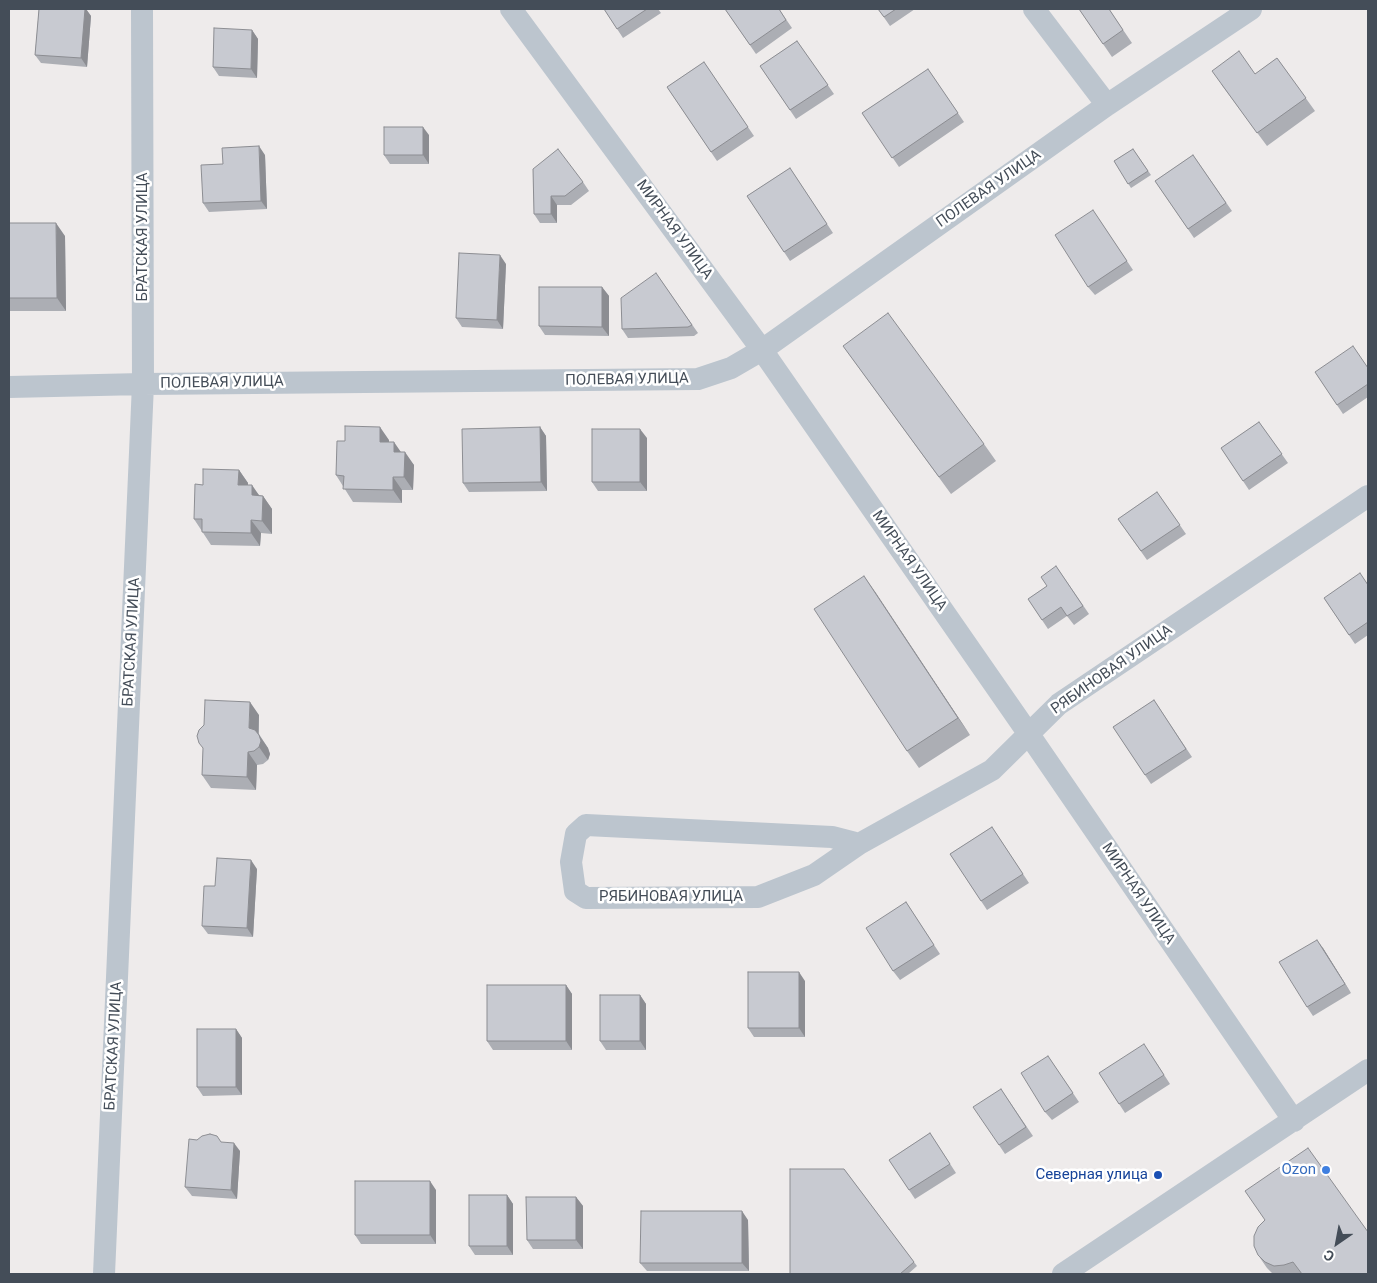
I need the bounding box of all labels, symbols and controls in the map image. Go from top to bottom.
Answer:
street label: ПОЛЕВАЯ УЛИЦА [933,146,1045,232]
street label: БРАТСКАЯ УЛИЦА [134,172,152,302]
street label: МИРНАЯ УЛИЦА [632,177,716,283]
street label: ПОЛЕВАЯ УЛИЦА [565,370,689,390]
street label: ПОЛЕВАЯ УЛИЦА [160,373,284,393]
street label: МИРНАЯ УЛИЦА [868,507,950,615]
street label: БРАТСКАЯ УЛИЦА [120,577,144,707]
street label: РЯБИНОВАЯ УЛИЦА [1048,621,1176,719]
street label: МИРНАЯ УЛИЦА [1097,840,1179,948]
street label: РЯБИНОВАЯ УЛИЦА [599,888,743,906]
street label: БРАТСКАЯ УЛИЦА [102,981,126,1111]
place label: Ozon [1282,1161,1316,1179]
marker: Ozon [1320,1164,1332,1176]
place label: Северная улица [1035,1166,1148,1184]
marker: Северная улица [1152,1169,1164,1181]
north arrow [1312,1218,1362,1268]
text: С [1321,1246,1337,1265]

